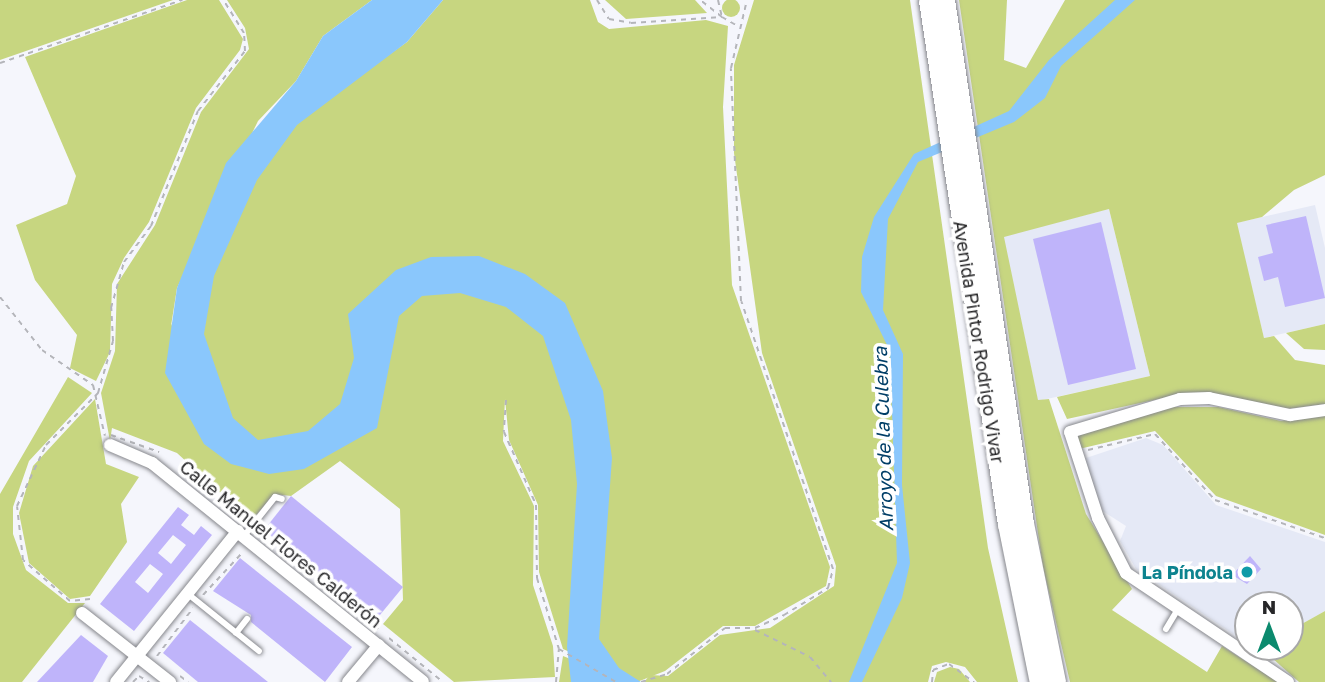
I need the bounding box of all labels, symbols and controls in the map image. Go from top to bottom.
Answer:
street label: Avenida Pintor Rodrigo Vivar [949,219,1009,465]
water label: Arroyo de la Culebra [868,346,898,532]
street label: Calle Manuel Flores Calderón [176,456,386,632]
place label: La Píndola [1141,561,1233,583]
marker: La Píndola [1239,564,1255,580]
north arrow [1234,591,1304,661]
text: N [1262,595,1276,618]

